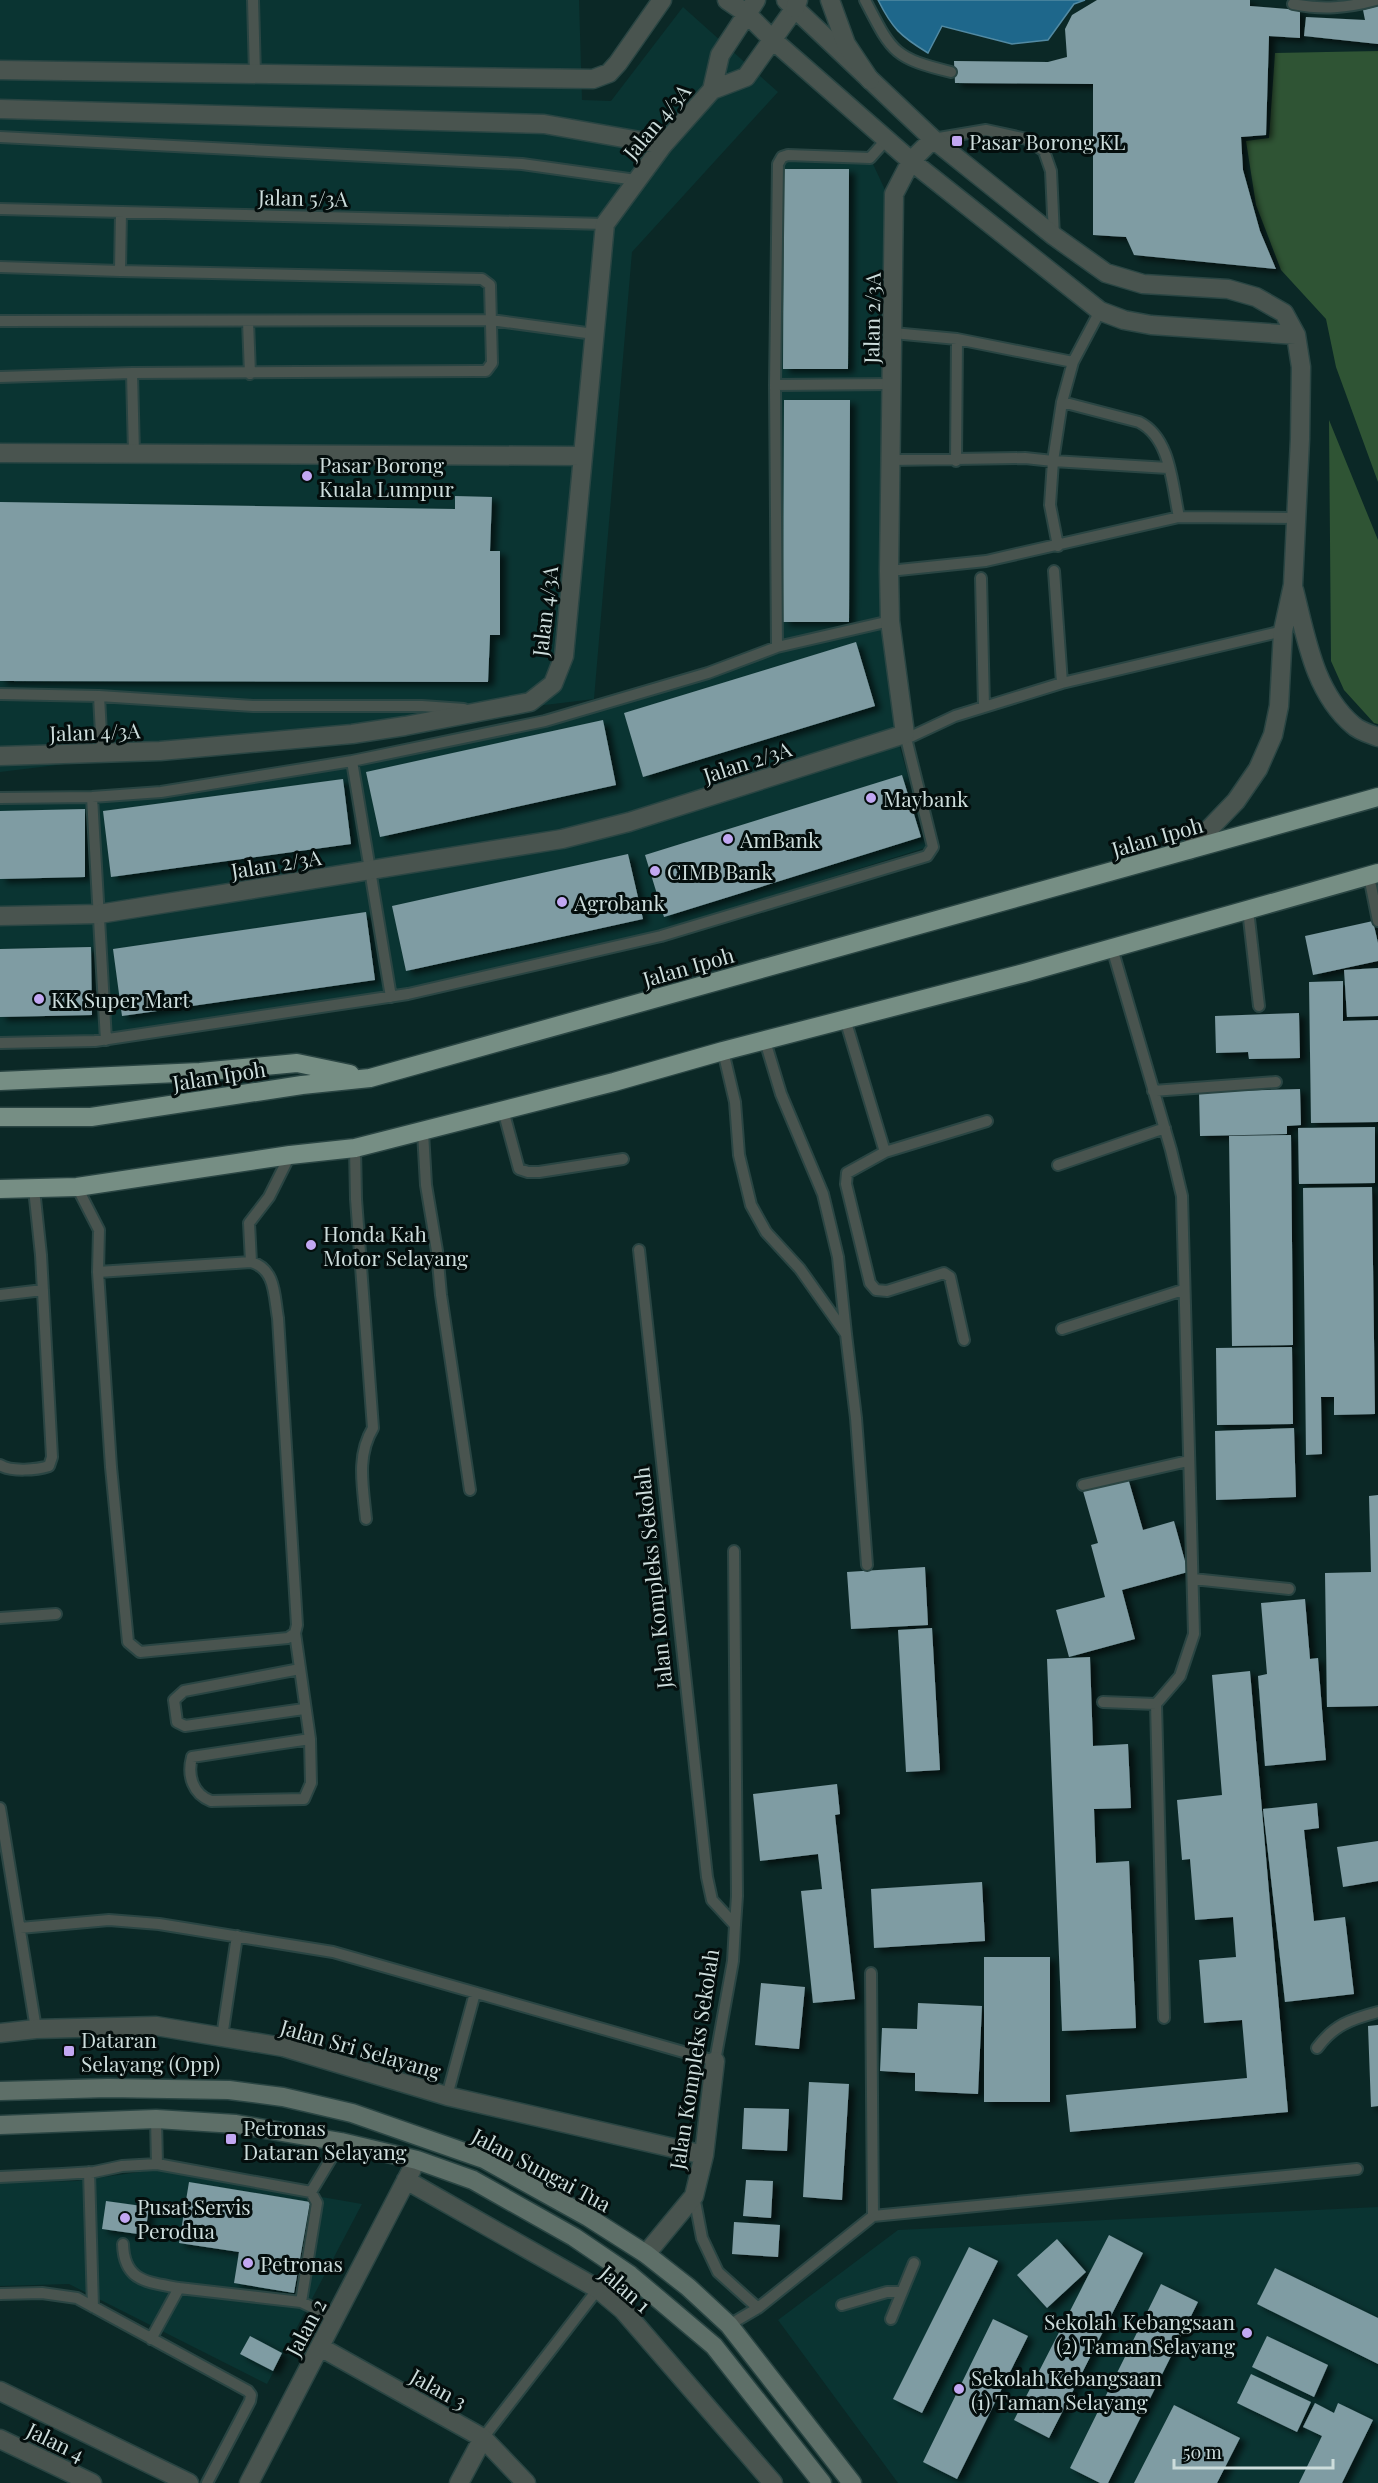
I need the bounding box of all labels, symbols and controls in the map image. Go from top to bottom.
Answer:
street label: Jalan 4/3A [615,77,696,166]
place label: Pasar Borong KL [969,127,1125,155]
marker: Pasar Borong KL [950,134,964,148]
street label: Jalan 5/3A [257,182,349,212]
street label: Jalan 2/3A [856,271,886,365]
place label: Pasar Borong Kuala Lumpur [319,450,454,502]
marker: Pasar Borong Kuala Lumpur [300,469,314,483]
street label: Jalan 4/3A [524,563,564,659]
street label: Jalan 4/3A [48,715,142,747]
street label: Jalan 2/3A [698,733,795,789]
place label: Maybank [883,784,969,812]
marker: Maybank [864,791,878,805]
street label: Jalan Ipoh [1107,809,1207,863]
place label: AmBank [739,825,820,853]
marker: AmBank [721,832,735,846]
street label: Jalan 2/3A [228,842,324,884]
place label: CIMB Bank [667,857,773,885]
marker: CIMB Bank [648,864,662,878]
place label: Agrobank [573,888,666,916]
marker: Agrobank [555,895,569,909]
street label: Jalan Ipoh [638,939,738,993]
place label: KK Super Mart [51,985,190,1013]
marker: KK Super Mart [32,992,46,1006]
street label: Jalan Ipoh [169,1054,268,1096]
place label: Honda Kah Motor Selayang [323,1219,468,1271]
marker: Honda Kah Motor Selayang [304,1238,318,1252]
street label: Jalan Kompleks Sekolah [626,1465,678,1691]
street label: Jalan Kompleks Sekolah [662,1946,724,2172]
street label: Jalan Sri Selayang [277,2011,445,2084]
place label: Dataran Selayang (Opp) [81,2025,220,2077]
marker: Dataran Selayang (Opp) [62,2044,76,2058]
place label: Petronas Dataran Selayang [243,2113,407,2165]
street label: Jalan Sungai Tua [467,2120,617,2218]
marker: Petronas Dataran Selayang [224,2132,238,2146]
place label: Pusat Servis Perodua [137,2192,251,2244]
marker: Pusat Servis Perodua [118,2211,132,2225]
place label: Petronas [260,2249,343,2277]
marker: Petronas [241,2256,255,2270]
street label: Jalan 1 [594,2257,658,2318]
street label: Jalan 2 [278,2293,332,2361]
place label: Sekolah Kebangsaan (2) Taman Selayang [1044,2307,1235,2359]
marker: Sekolah Kebangsaan (2) Taman Selayang [1240,2326,1254,2340]
street label: Jalan 3 [405,2361,472,2415]
place label: Sekolah Kebangsaan (1) Taman Selayang [971,2363,1163,2415]
marker: Sekolah Kebangsaan (1) Taman Selayang [952,2382,966,2396]
street label: Jalan 4 [22,2415,90,2467]
scale bar [1174,2432,1333,2470]
text: 50 m [1183,2440,1222,2464]

